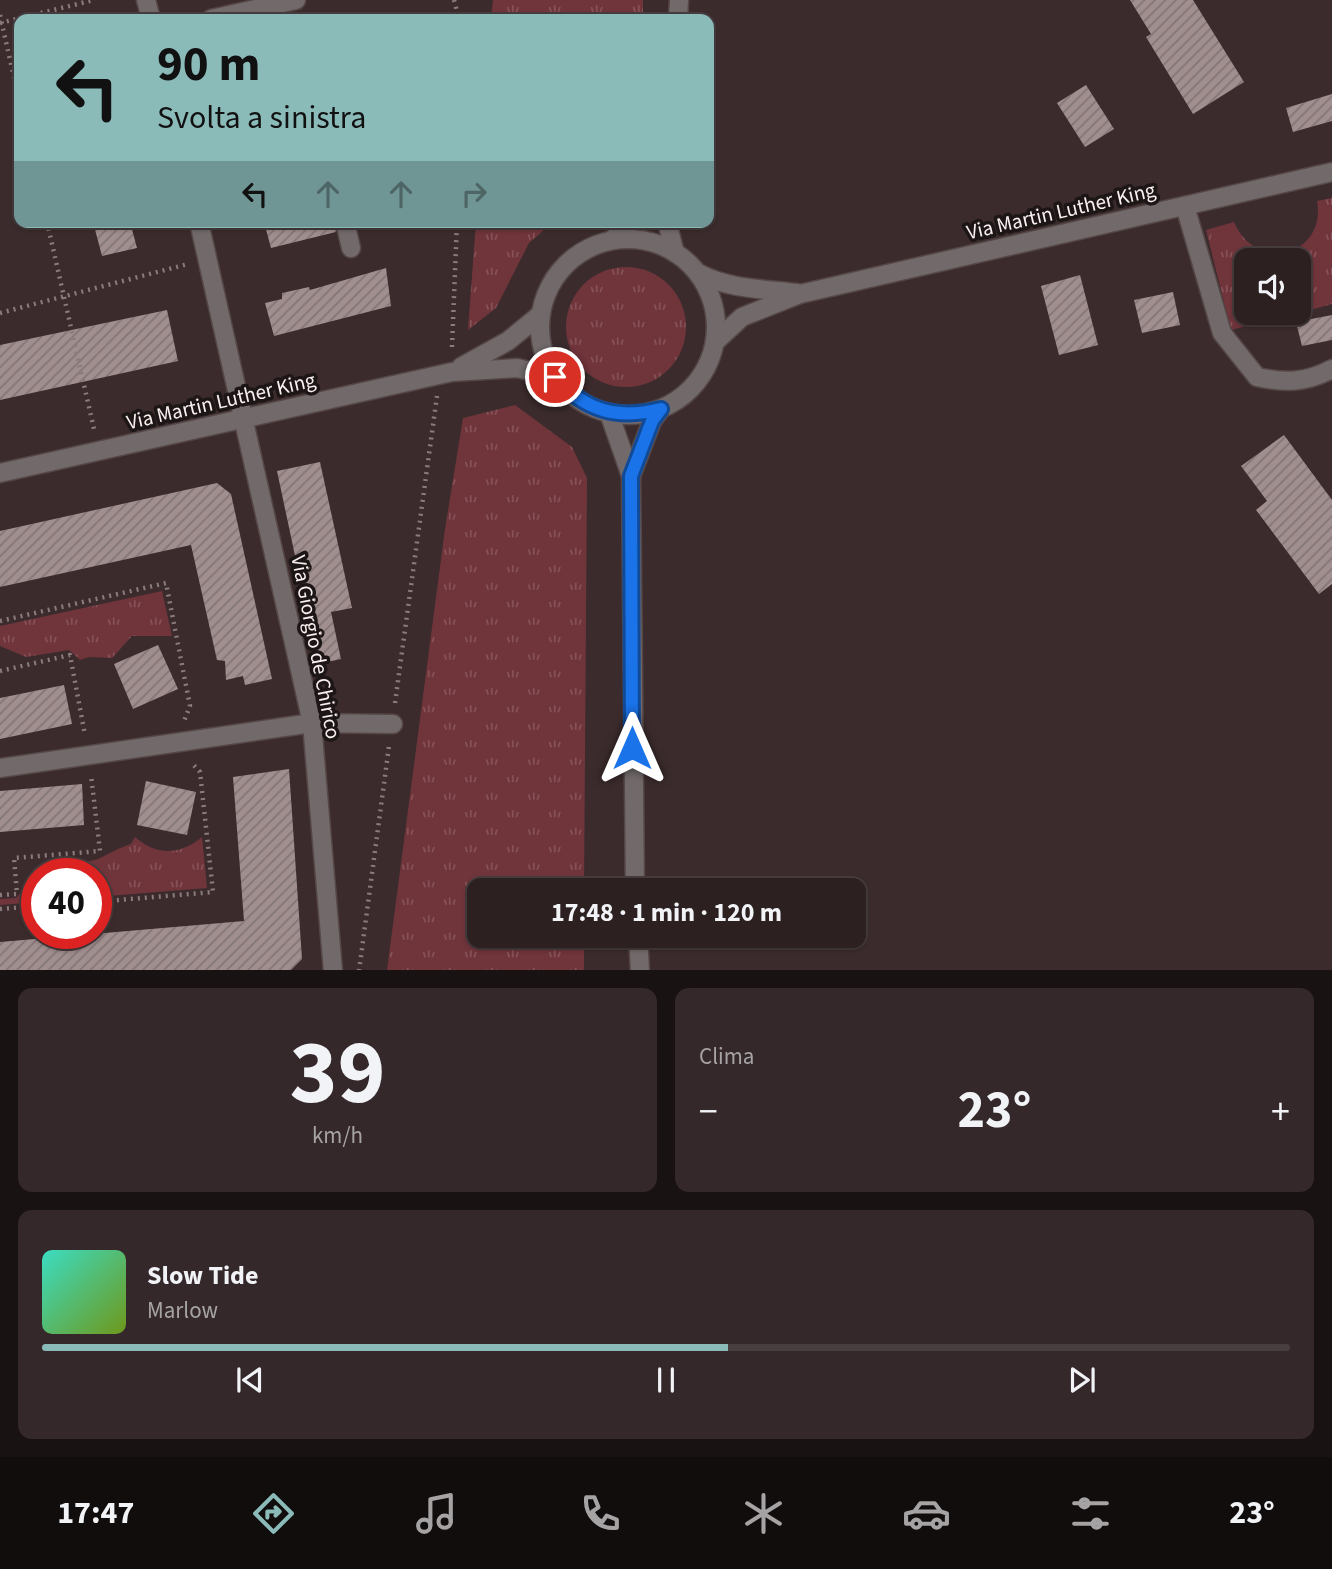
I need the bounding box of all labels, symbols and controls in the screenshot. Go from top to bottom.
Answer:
text: 90 m [157,30,261,100]
icon: left [42,42,133,133]
text: Svolta a sinistra [157,95,366,141]
icon: left [236,175,274,213]
icon: ahead [309,175,347,213]
icon: ahead [382,175,420,213]
icon: right [455,175,493,213]
street label: Via Martin Luther King [964,175,1159,247]
map controls [1234,248,1311,325]
button: sound [1234,248,1311,325]
pin [525,347,585,407]
icon: arrive [536,358,574,396]
street label: Via Martin Luther King [124,365,319,437]
street label: Via Giorgio de Chirico [283,553,349,741]
position arrow [595,711,669,785]
speed limit sign: 40 [21,858,112,949]
text: 17:48 · 1 min · 120 m [551,894,782,931]
text: 39 [289,1009,386,1138]
text: Clima [699,1040,754,1073]
text: 23° [958,1074,1031,1148]
text: − [699,1085,718,1139]
text: + [1271,1085,1290,1139]
text: km/h [312,1119,363,1152]
text: Slow Tide [147,1257,258,1294]
text: Marlow [147,1294,218,1327]
icon: previous [231,1361,269,1399]
icon: pause [647,1361,685,1399]
icon: next [1063,1361,1101,1399]
icon: directions [249,1489,298,1538]
icon: music [412,1489,461,1538]
icon: phone [576,1489,625,1538]
icon: climate [739,1489,788,1538]
icon: car [902,1489,951,1538]
icon: filters [1066,1489,1115,1538]
text: 17:47 [57,1490,134,1536]
text: 23° [1229,1490,1275,1536]

